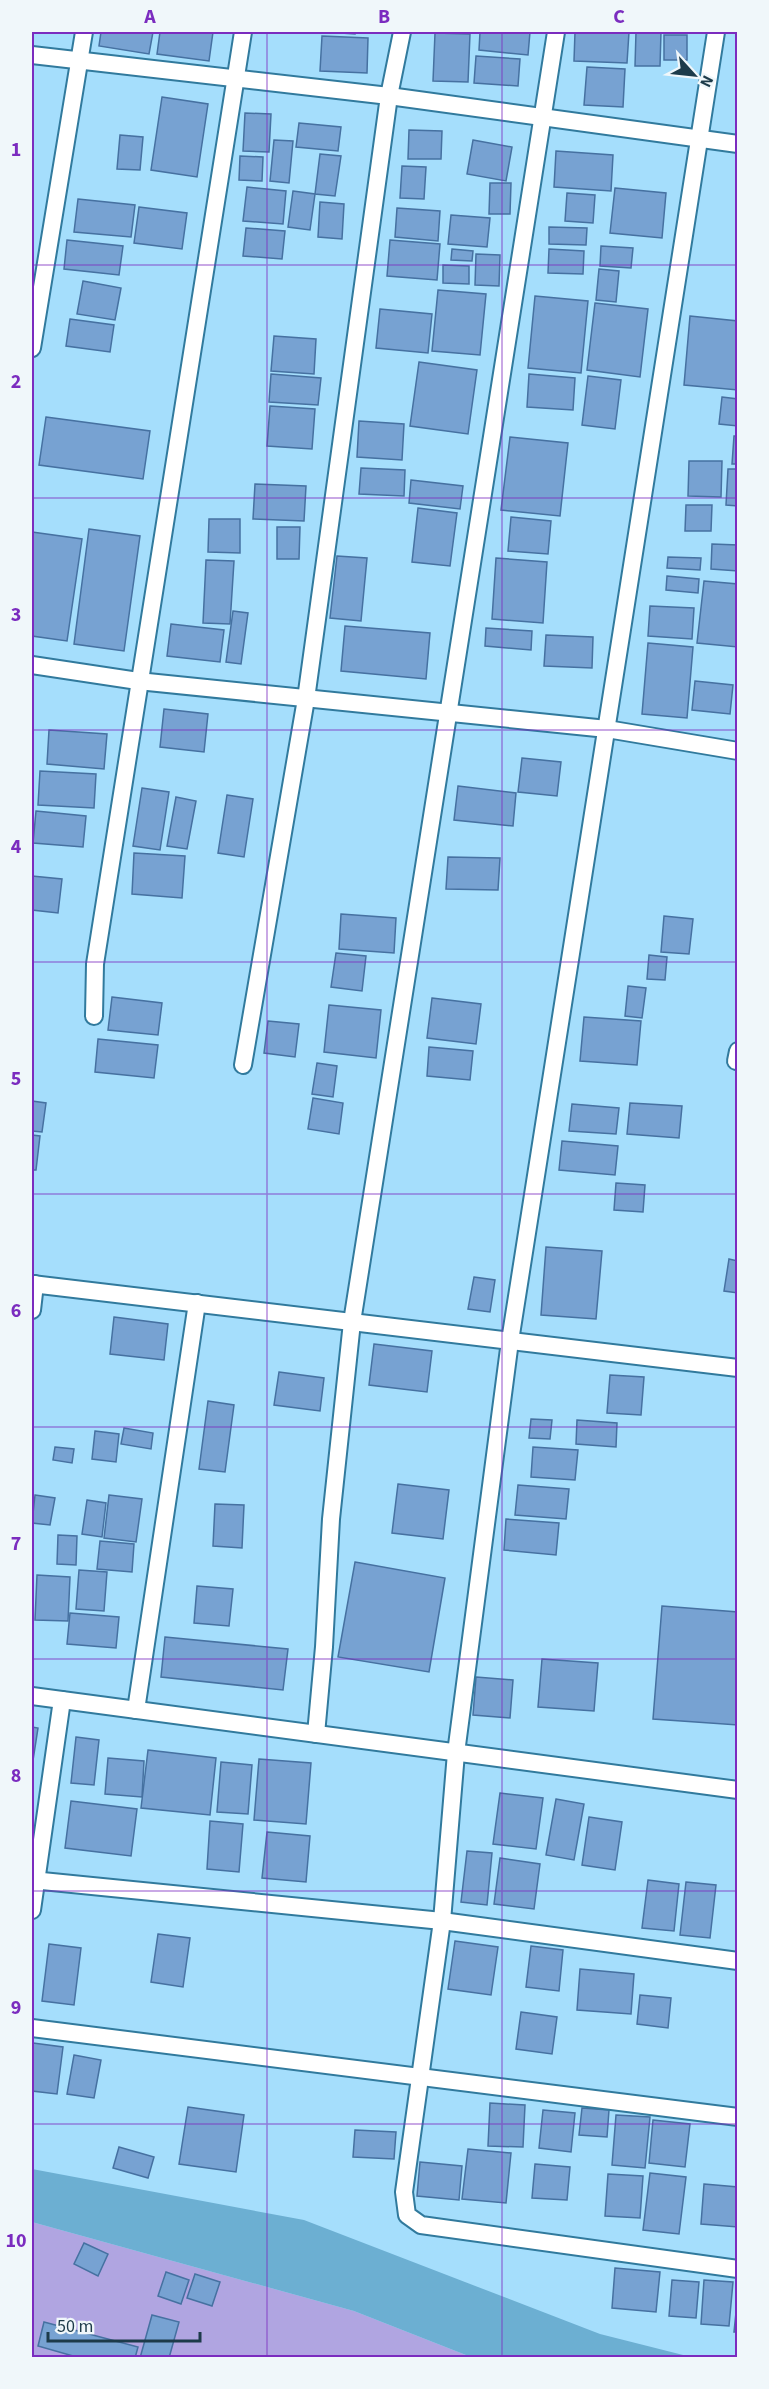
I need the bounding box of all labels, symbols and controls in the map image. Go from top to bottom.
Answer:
text: A [143,3,156,31]
text: B [378,3,390,31]
text: C [613,3,625,31]
north arrow [664,45,724,105]
text: N [694,72,719,91]
text: 1 [11,136,21,164]
text: 2 [11,368,21,396]
text: 3 [11,601,21,629]
text: 4 [11,833,22,861]
text: 5 [11,1065,21,1093]
text: 6 [11,1297,21,1325]
text: 7 [11,1530,21,1558]
text: 8 [11,1762,21,1790]
text: 9 [11,1994,21,2022]
text: 10 [5,2227,27,2255]
scale bar [48,2305,200,2343]
text: 50 m [57,2314,93,2339]

